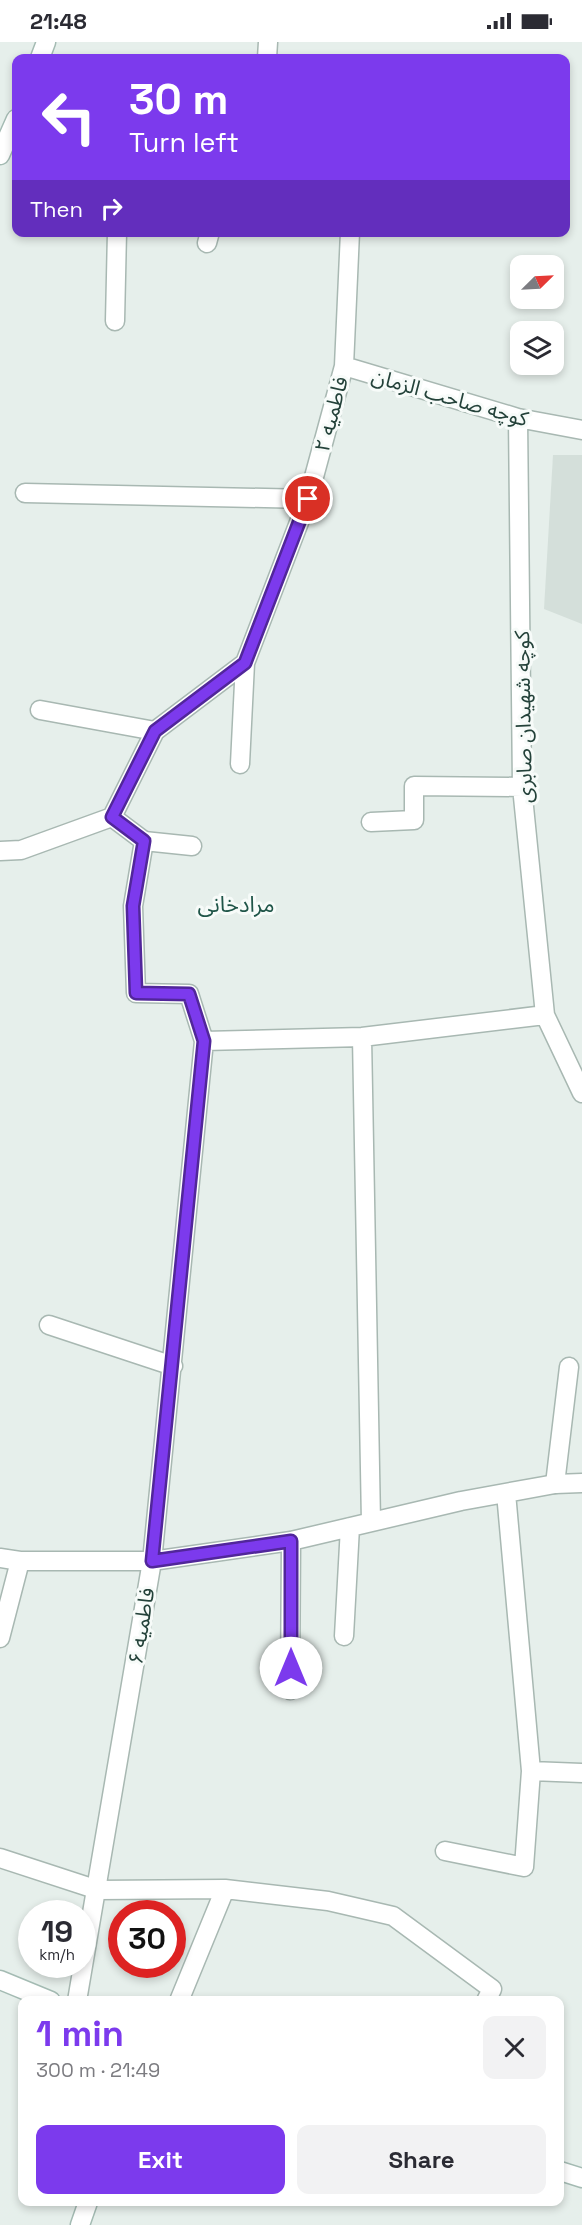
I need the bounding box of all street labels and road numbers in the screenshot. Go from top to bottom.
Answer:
street label: کوچه صاحب الزمان [368,362,532,432]
street label: فاطمیه ۲ [308,373,354,455]
street label: کوچه شهیدان صابری [508,630,538,803]
street label: فاطمیه ۶ [122,1586,160,1666]

